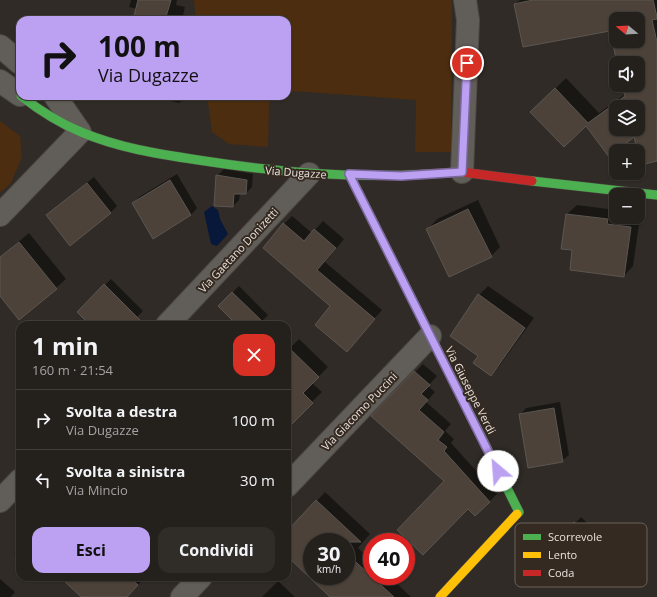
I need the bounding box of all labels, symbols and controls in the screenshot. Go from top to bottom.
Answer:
north arrow [609,12,645,48]
map controls [609,12,645,224]
text: 100 m [98,27,181,65]
icon: right [32,32,84,84]
pin [450,46,484,80]
icon: arrive [456,52,478,74]
button: sound [609,56,645,92]
text: Via Dugazze [98,63,199,87]
button: layers [609,100,645,136]
button: + [609,144,645,180]
street label: Via Dugazze [265,162,327,182]
button: − [609,188,645,224]
street label: Via Gaetano Donizetti [195,204,281,296]
text: 1 min [32,329,99,362]
button: close [233,334,275,376]
street label: Via Giuseppe Verdi [442,344,500,436]
text: 160 m · 21:54 [32,361,113,379]
street label: Via Giacomo Puccini [318,369,400,453]
text: Svolta a destra [66,401,177,421]
icon: right [32,409,54,431]
text: 100 m [231,410,275,430]
text: Via Dugazze [66,421,139,439]
position arrow [477,450,519,492]
text: Svolta a sinistra [66,461,185,481]
icon: left [32,469,54,491]
text: 30 m [240,470,275,490]
text: Via Mincio [66,481,128,499]
legend [515,523,647,587]
button: Esci [32,527,150,573]
button: Condividi [158,527,275,573]
text: Scorrevole [548,529,602,544]
speed limit sign: 40 [363,533,415,585]
text: 30 [318,540,340,567]
text: Lento [548,547,578,562]
text: km/h [317,562,341,576]
text: Coda [548,565,574,580]

